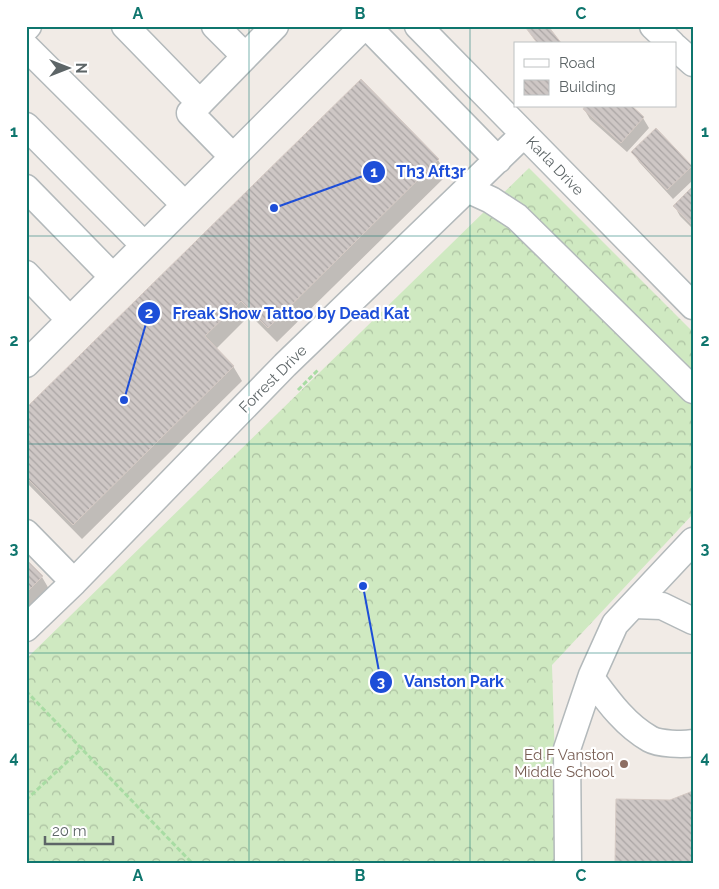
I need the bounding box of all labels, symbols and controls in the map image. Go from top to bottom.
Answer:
text: A [133,4,144,23]
text: B [355,4,366,23]
text: C [576,4,587,23]
north arrow [42,42,92,92]
legend [514,42,676,108]
text: Road [559,54,595,72]
text: N [73,63,89,73]
text: Building [559,78,616,96]
text: 1 [10,122,18,141]
text: 1 [701,122,709,141]
street label: Karla Drive [522,133,588,199]
callout: Th3 Aft3r [361,156,476,187]
text: Th3 Aft3r [396,162,466,181]
text: 1 [370,163,378,181]
callout: Freak Show Tattoo by Dead Kat [137,298,420,329]
text: 2 [145,304,153,322]
text: Freak Show Tattoo by Dead Kat [173,304,409,323]
text: 2 [9,331,19,350]
text: 2 [700,331,710,350]
street label: Forrest Drive [235,341,311,417]
text: 3 [10,539,19,558]
text: 3 [701,539,710,558]
callout: Vanston Park [369,666,514,697]
text: Vanston Park [404,672,504,691]
text: 3 [377,673,385,691]
place label: Ed F Vanston Middle School [514,746,615,781]
text: 4 [9,748,19,767]
text: 4 [700,748,710,767]
marker: Ed F Vanston Middle School [618,758,630,770]
scale bar [45,814,112,846]
text: 20 m [52,822,87,840]
text: A [133,866,144,885]
text: B [355,866,366,885]
text: C [576,866,587,885]

